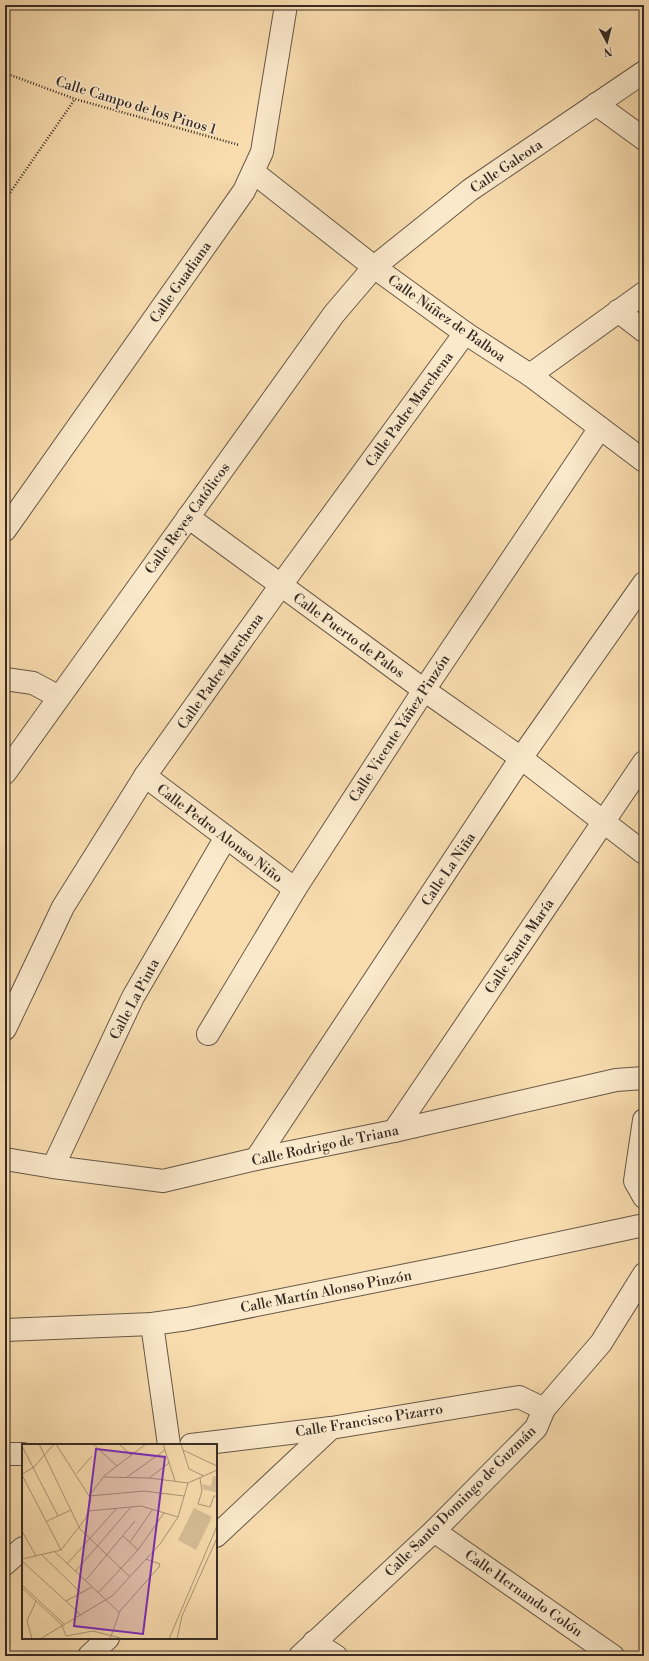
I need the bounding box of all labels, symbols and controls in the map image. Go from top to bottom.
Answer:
north arrow [587,22,627,62]
text: N [603,43,613,58]
street label: Calle Campo de los Pinos 1 [53,73,218,139]
street label: Calle Galeota [467,135,547,198]
street label: Calle Guadiana [146,238,216,327]
street label: Calle Núñez de Balboa [384,271,510,367]
street label: Calle Padre Marchena [362,348,458,471]
street label: Calle Reyes Católicos [141,459,234,578]
street label: Calle Puerto de Palos [289,589,408,682]
street label: Calle Padre Marchena [174,609,268,733]
street label: Calle Vicente Yáñez Pinzón [345,651,455,806]
street label: Calle Pedro Alonso Niño [153,780,286,887]
street label: Calle La Niña [418,829,480,910]
street label: Calle Santa María [481,895,559,998]
street label: Calle La Pinta [106,955,164,1043]
street label: Calle Rodrigo de Triana [250,1121,401,1170]
street label: Calle Martín Alonso Pinzón [239,1266,414,1317]
street label: Calle Francisco Pizarro [294,1400,444,1442]
street label: Calle Santo Domingo de Guzmán [381,1422,541,1581]
inset map [22,1444,217,1639]
street label: Calle Hernando Colón [461,1546,586,1642]

